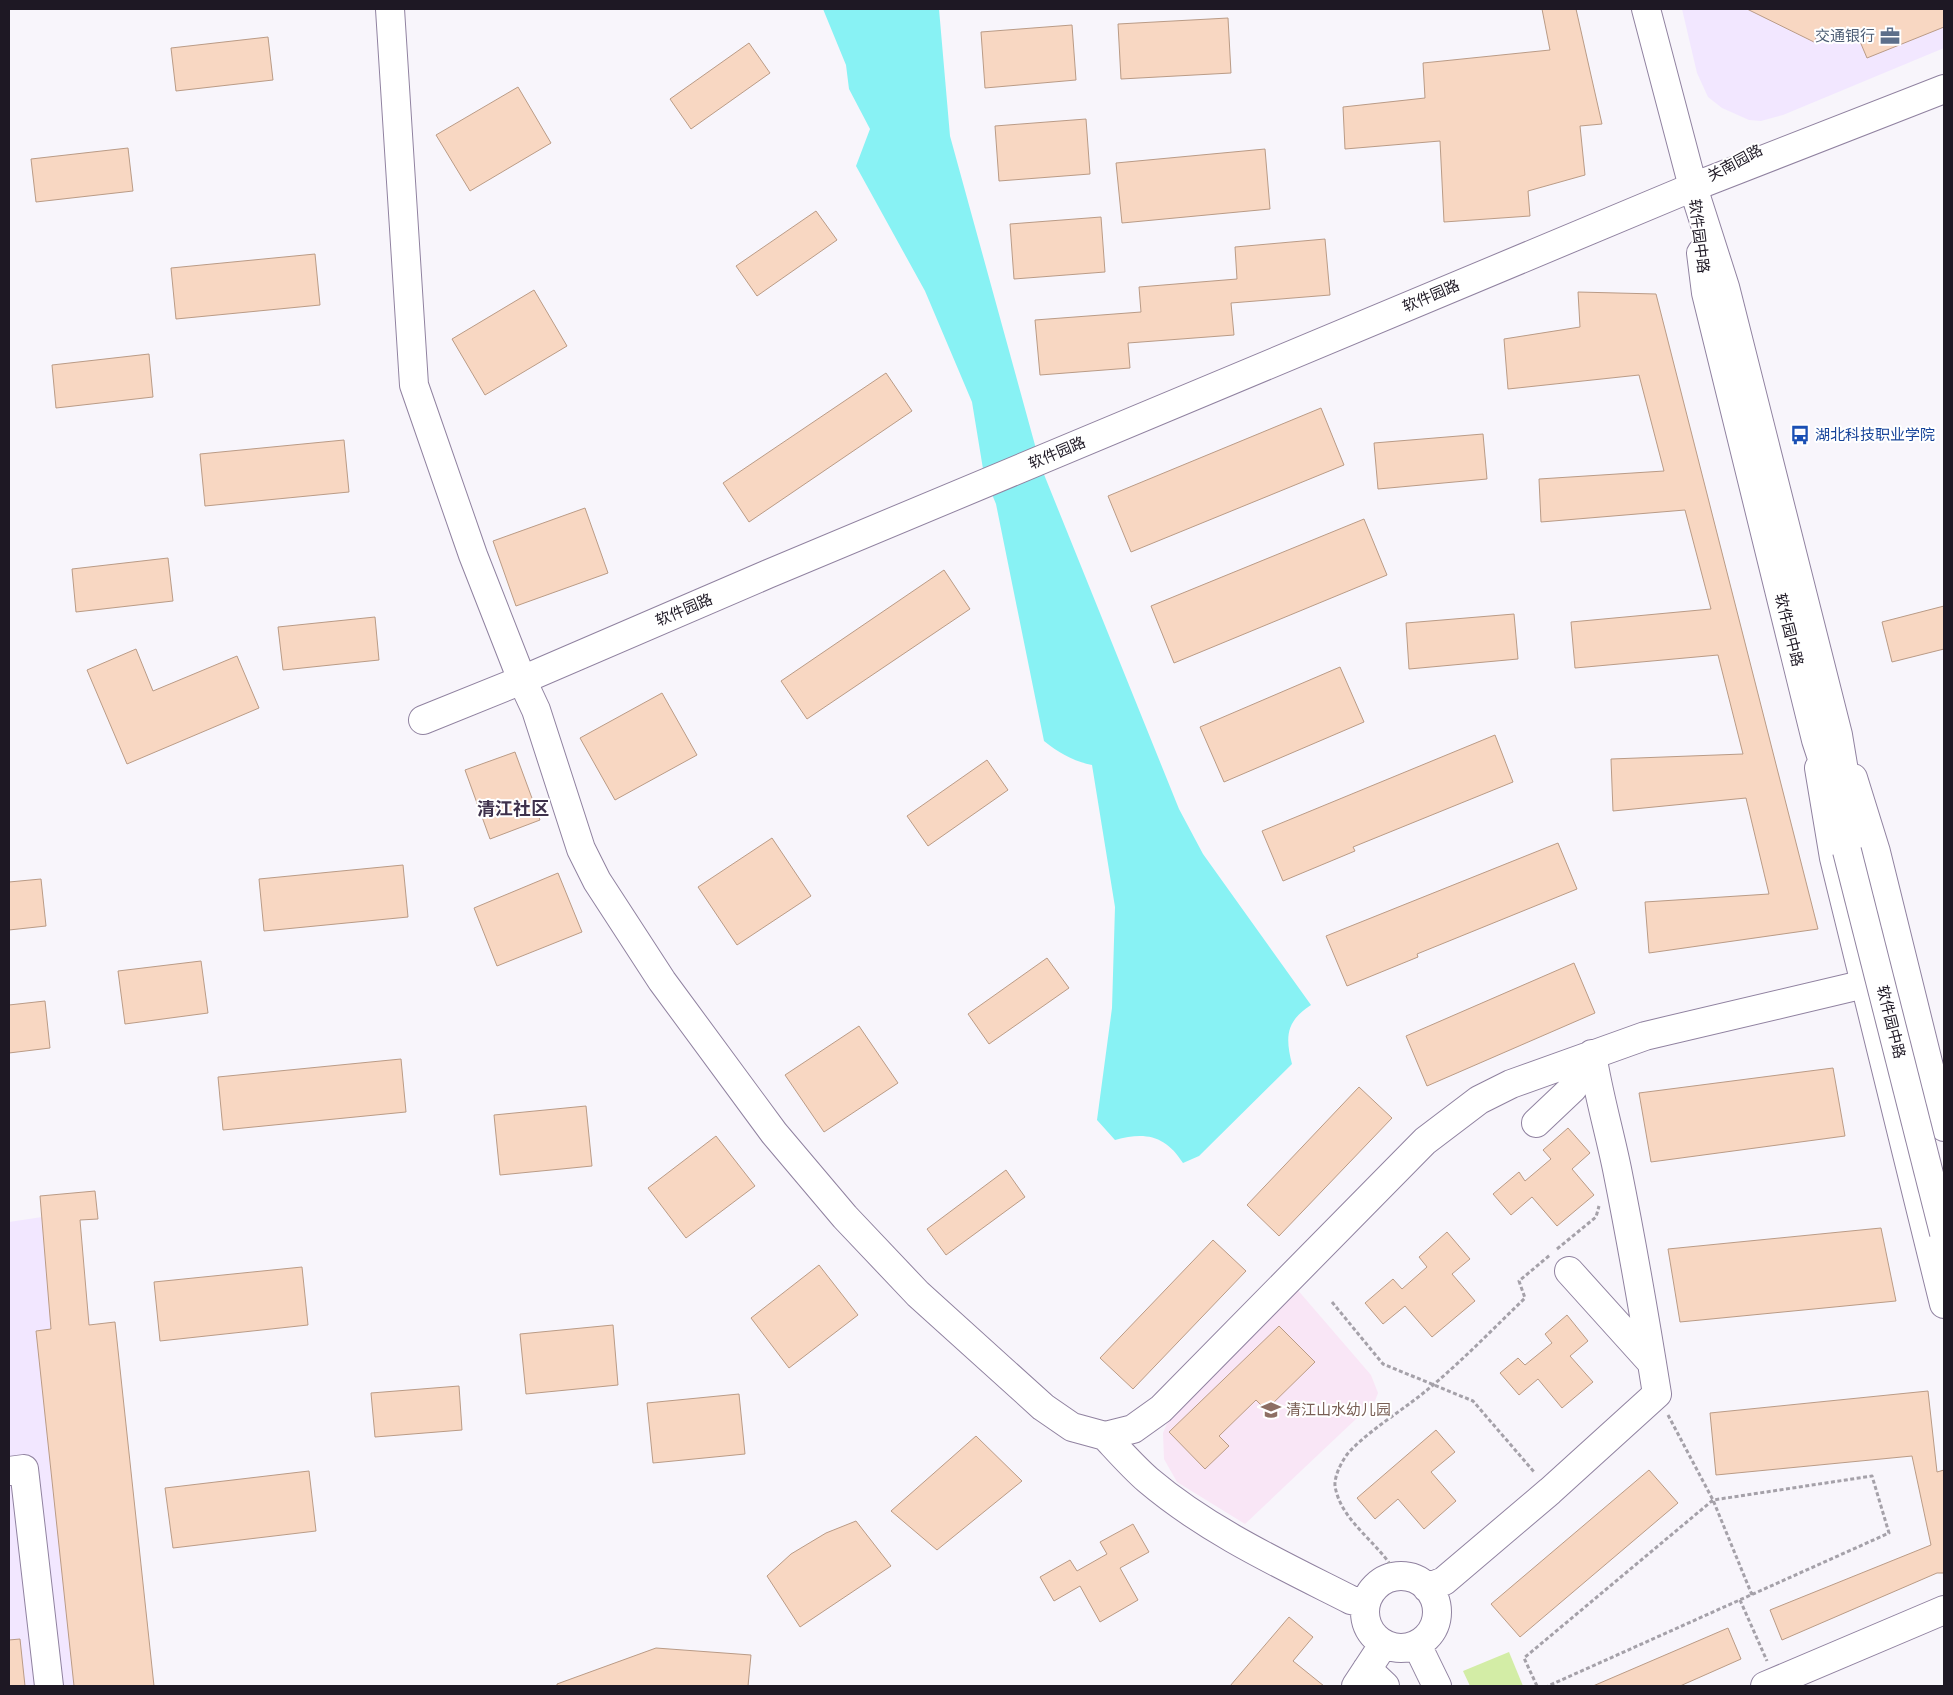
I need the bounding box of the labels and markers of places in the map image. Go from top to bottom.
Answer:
office icon: 交通银行 [1879,25,1901,47]
place label: 交通银行 [1815,27,1875,45]
bus stop icon: 湖北科技职业学院 [1789,424,1811,446]
place label: 湖北科技职业学院 [1815,426,1935,444]
school or university icon: 清江山水幼儿园 [1260,1399,1282,1421]
place label: 清江山水幼儿园 [1286,1401,1391,1419]

